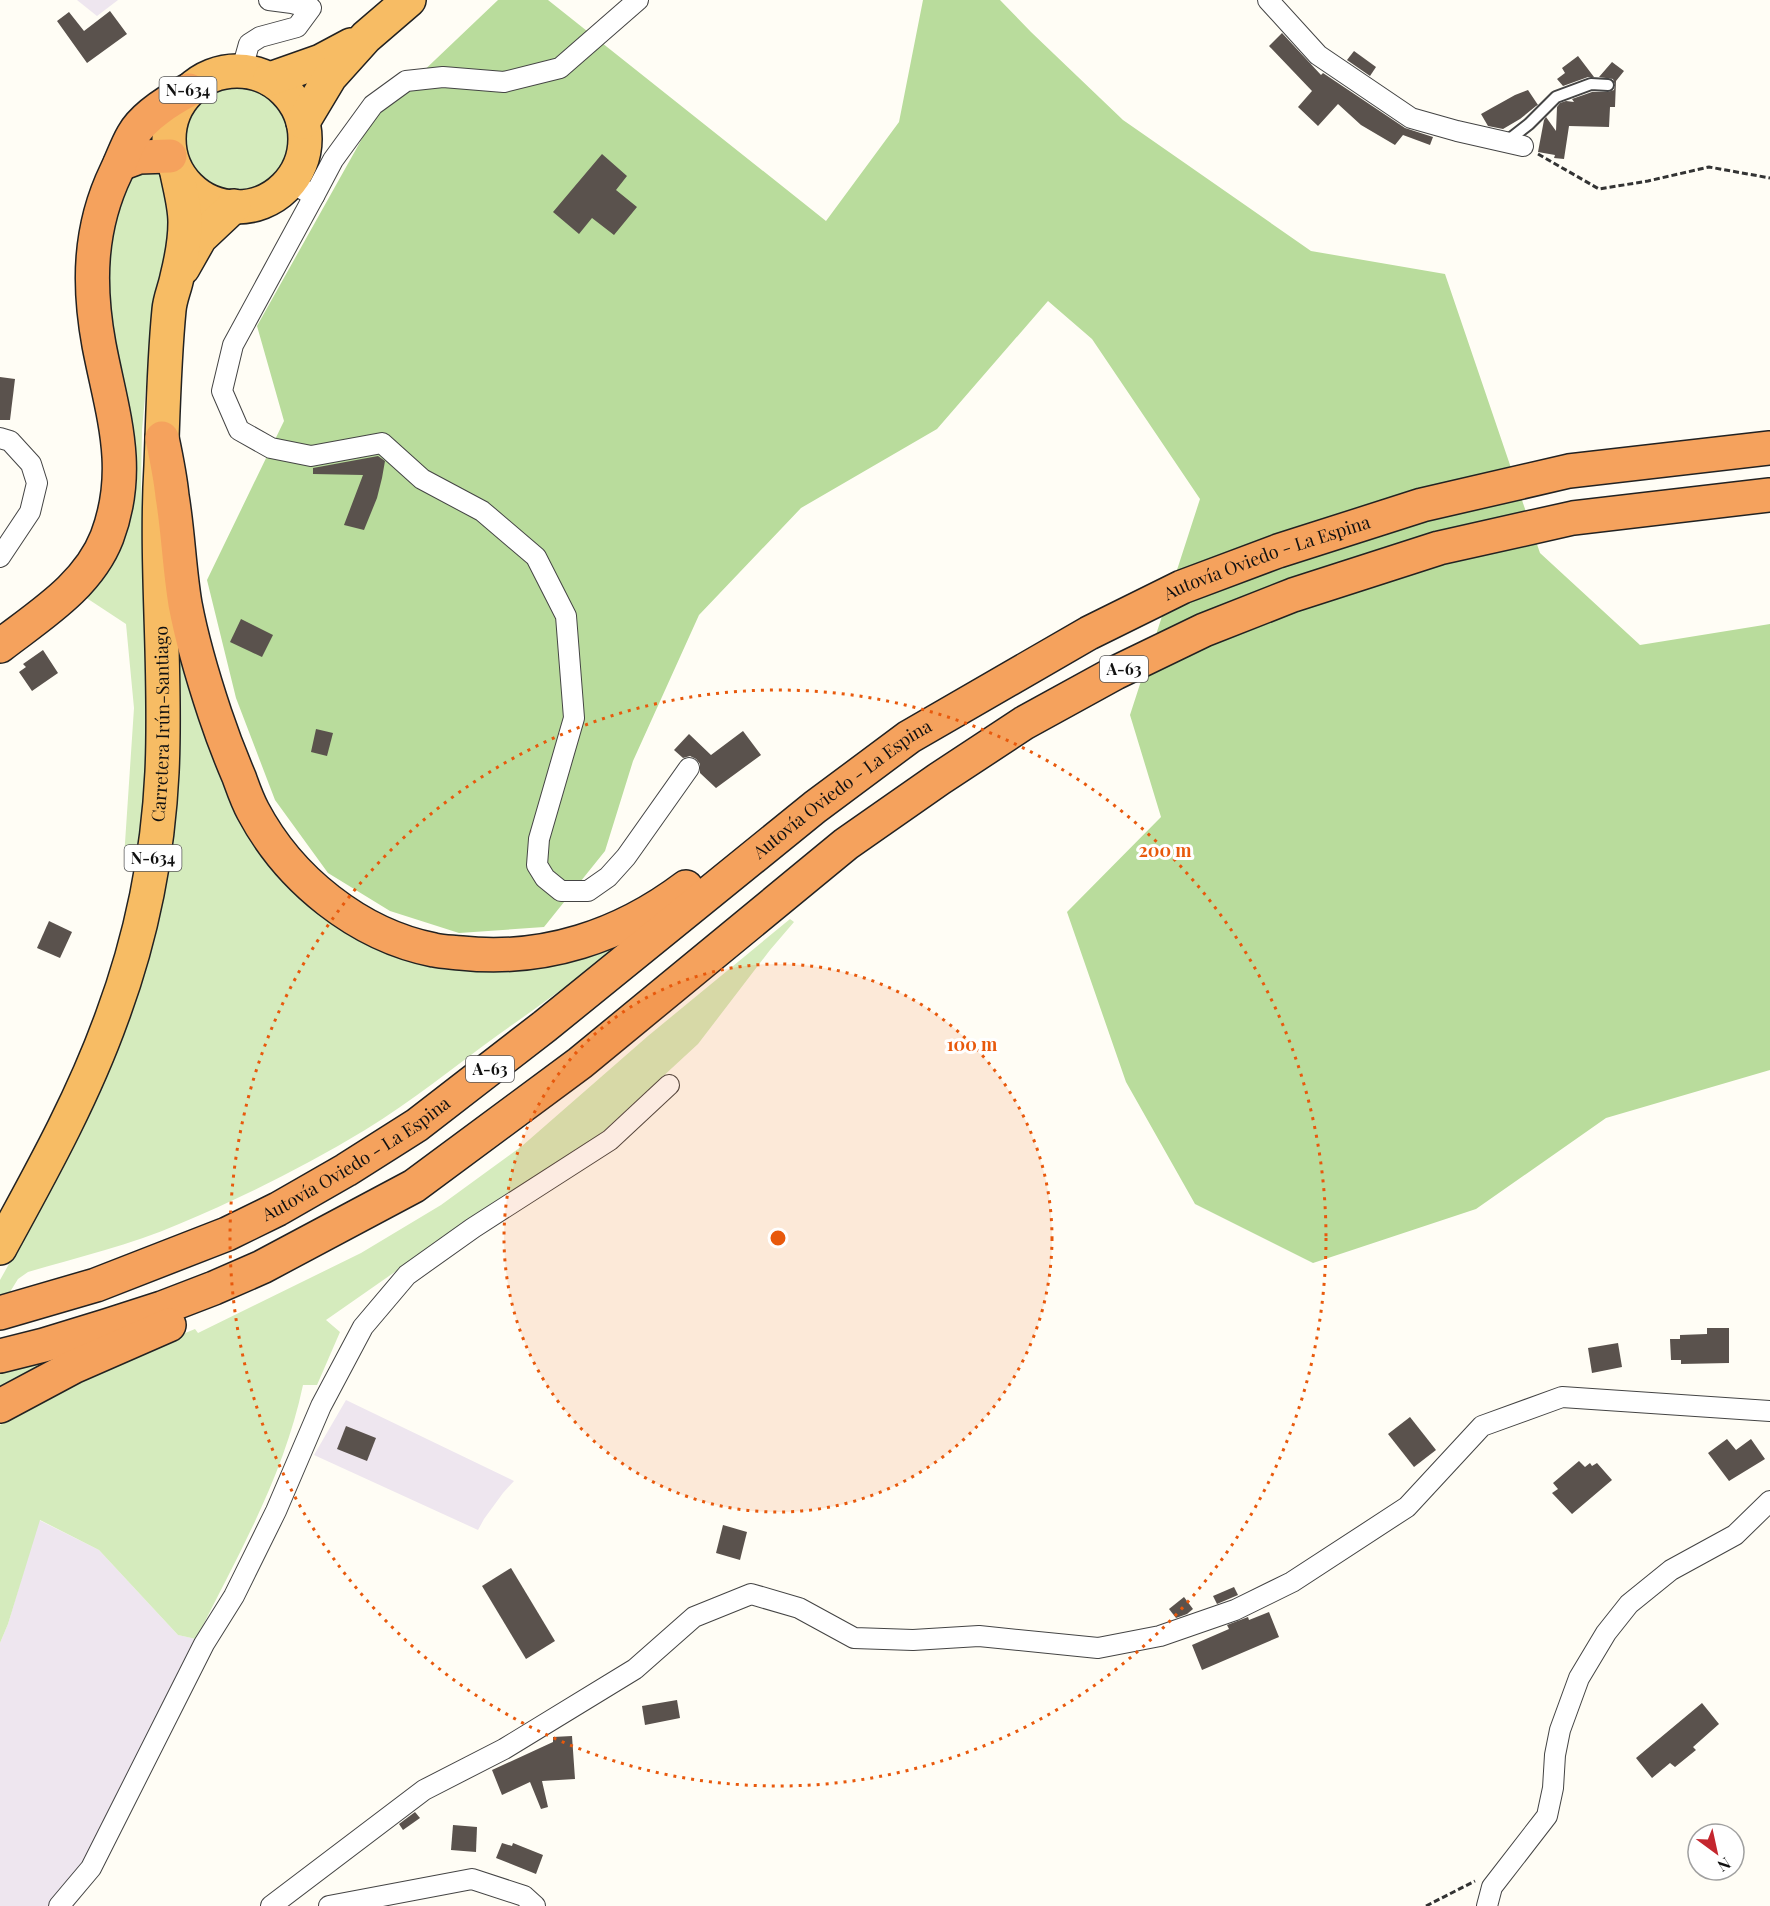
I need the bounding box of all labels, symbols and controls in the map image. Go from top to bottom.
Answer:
road number: N-634 [160,77,216,103]
street label: Autovía Oviedo - La Espina [1158,509,1373,606]
street label: Carretera Irún-Santiago [145,625,174,823]
road number: A-63 [1100,656,1148,682]
street label: Autovía Oviedo - La Espina [747,713,936,864]
text: 200 m [1138,838,1192,862]
road number: N-634 [124,845,182,871]
text: 100 m [947,1032,998,1056]
road number: A-63 [466,1056,514,1082]
street label: Autovía Oviedo - La Espina [257,1091,455,1227]
centre of rings [768,1228,788,1248]
north arrow [1686,1822,1746,1882]
text: N [1714,1853,1735,1877]

